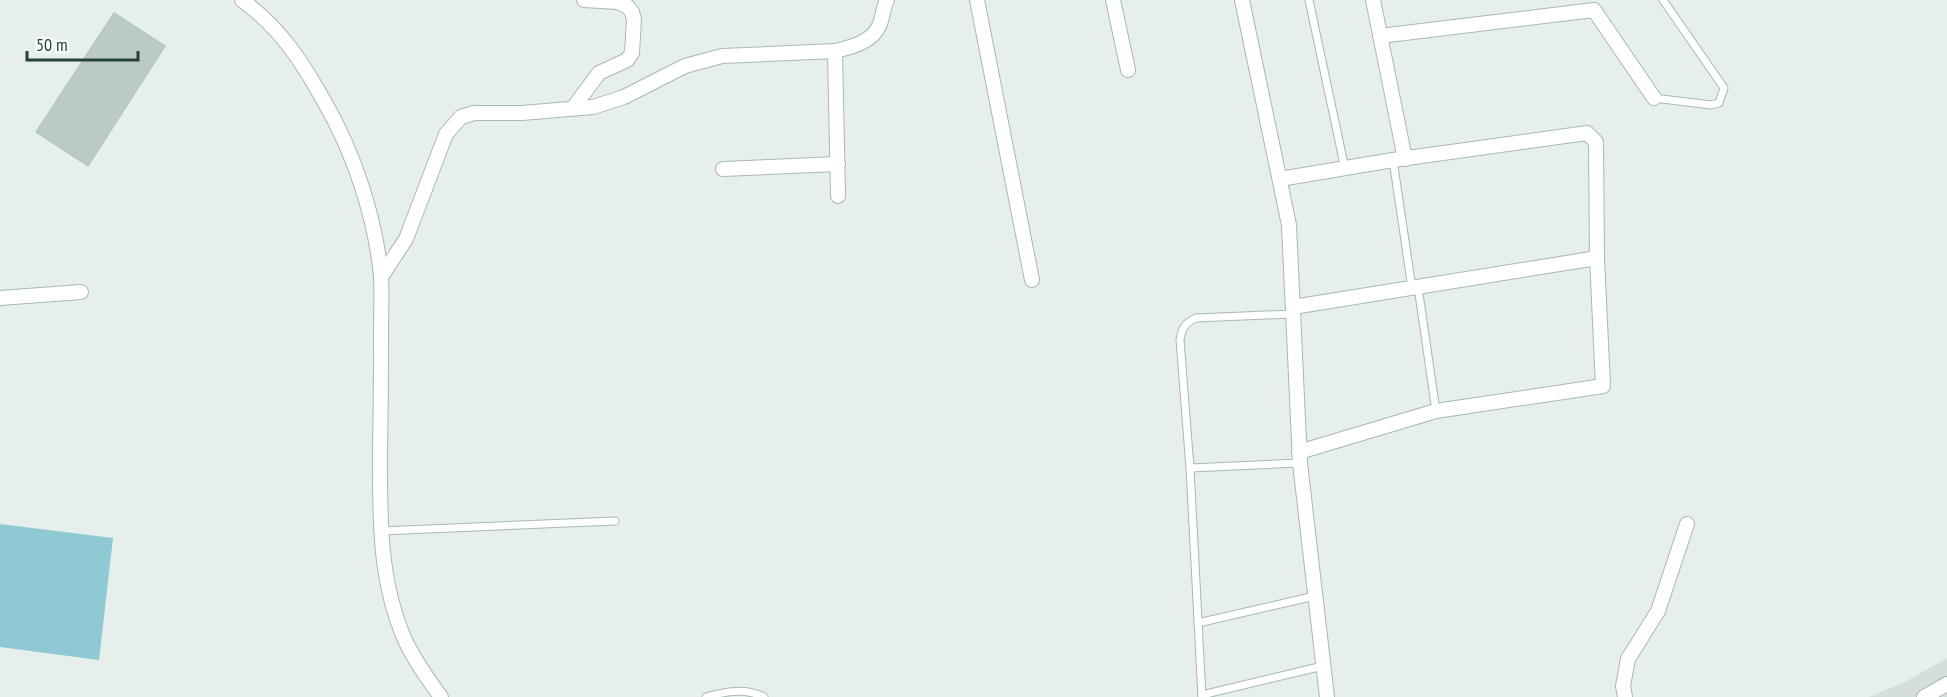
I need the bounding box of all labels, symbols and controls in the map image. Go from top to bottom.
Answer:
scale bar [27,24,138,62]
text: 50 m [36,33,68,56]

